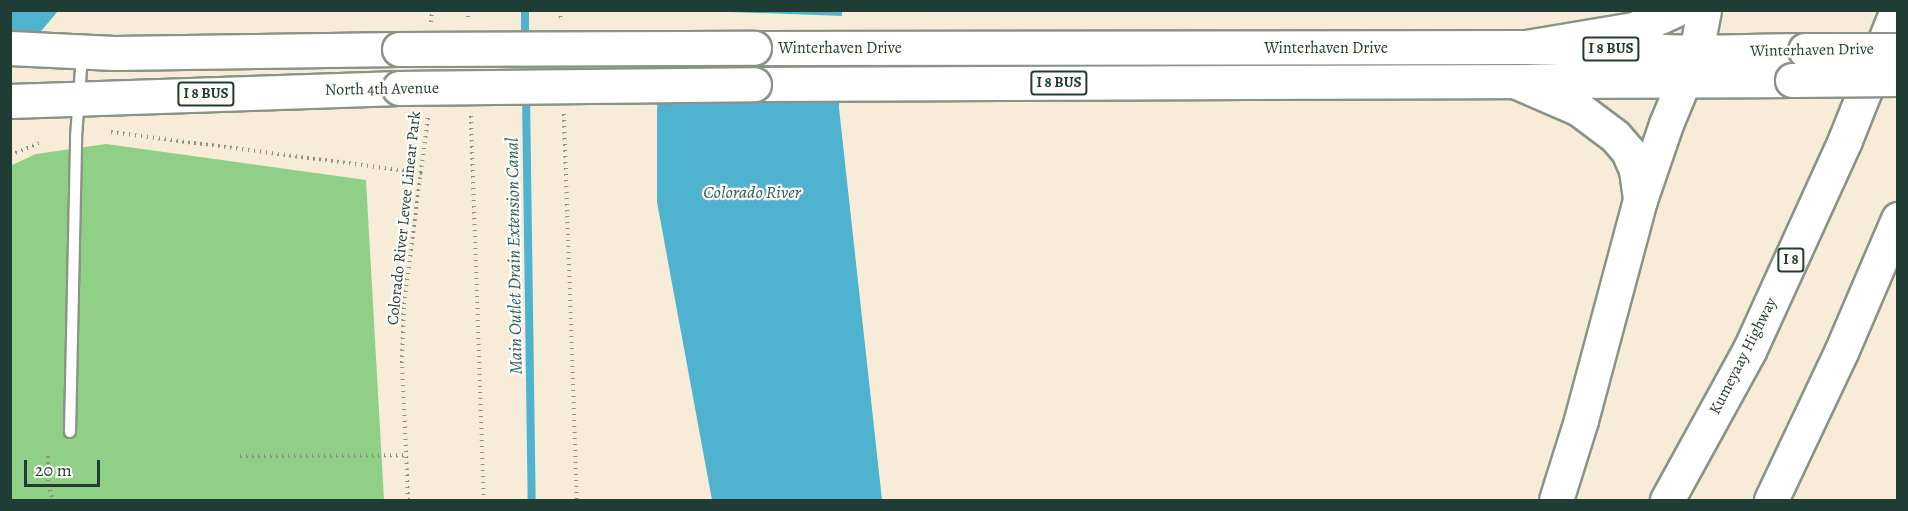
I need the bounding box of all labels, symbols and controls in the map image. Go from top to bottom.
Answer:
road number: I 8 BUS [1581,37,1641,61]
street label: Winterhaven Drive [778,38,902,58]
street label: Winterhaven Drive [1264,38,1388,58]
street label: Winterhaven Drive [1750,39,1874,61]
road number: I 8 BUS [1029,71,1089,95]
street label: North 4th Avenue [325,78,439,100]
road number: I 8 BUS [176,82,236,106]
street label: Colorado River Levee Linear Park [383,110,425,326]
water label: Main Outlet Drain Extension Canal [501,137,527,375]
water label: Colorado River [703,181,801,203]
road number: I 8 [1776,248,1806,272]
street label: Kumeyaay Highway [1705,294,1781,418]
scale bar [27,448,104,486]
text: 20 m [35,458,72,482]

